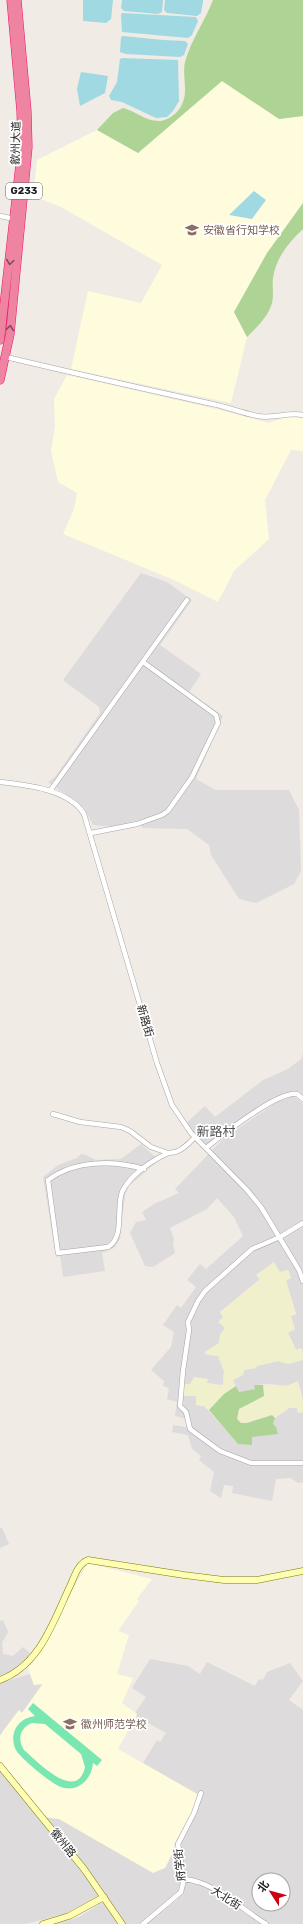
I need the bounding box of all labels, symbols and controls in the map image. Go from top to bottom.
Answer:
street label: 歙州大道 [9,121,23,165]
road number: G233 [6,183,42,199]
school or university icon: 安徽省行知学校 [184,222,200,238]
place label: 安徽省行知学校 [203,224,280,237]
one-way arrow [6,259,15,265]
one-way arrow [6,325,15,331]
street label: 新路街 [134,1003,156,1039]
district label: 新路村 [196,1124,236,1139]
school or university icon: 徽州师范学校 [62,1716,78,1732]
place label: 徽州师范学校 [81,1718,147,1731]
street label: 徽州路 [48,1826,78,1860]
street label: 府学街 [172,1848,188,1882]
north arrow [251,1872,291,1912]
text: 北 [255,1878,272,1895]
street label: 大北街 [209,1884,243,1912]

